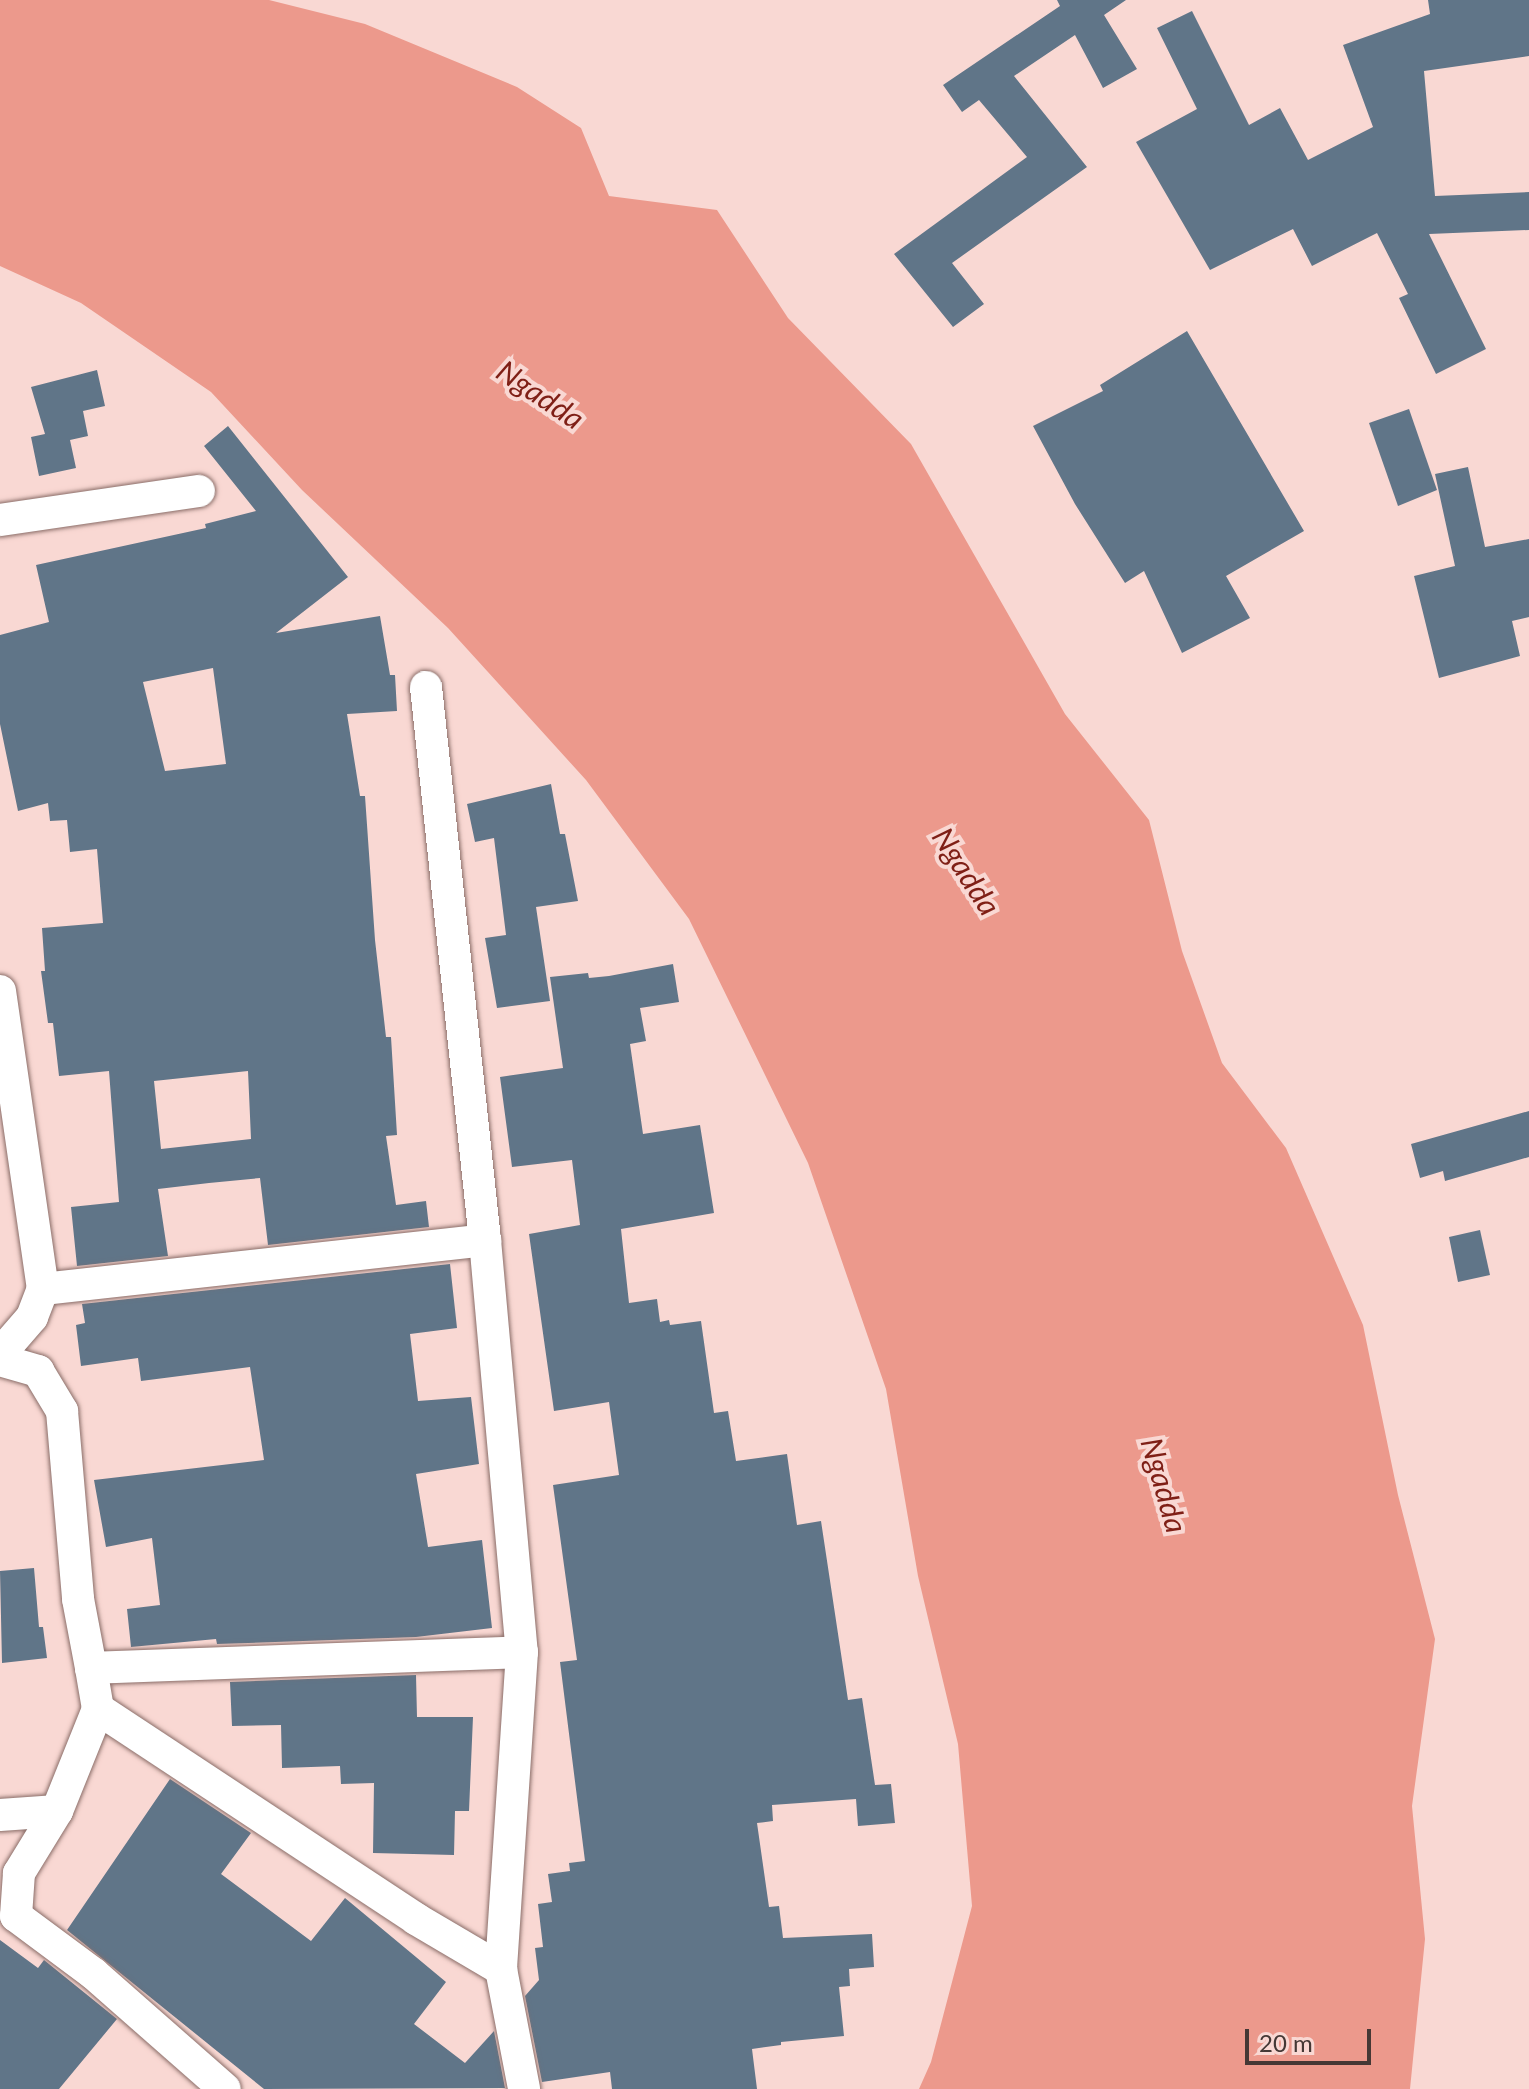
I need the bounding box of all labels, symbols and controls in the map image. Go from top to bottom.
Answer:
water label: Ngadda [491,352,591,436]
water label: Ngadda [925,820,1009,922]
water label: Ngadda [1134,1433,1196,1537]
scale bar [1249,2013,1375,2063]
text: 20 m [1259,2028,1313,2057]

